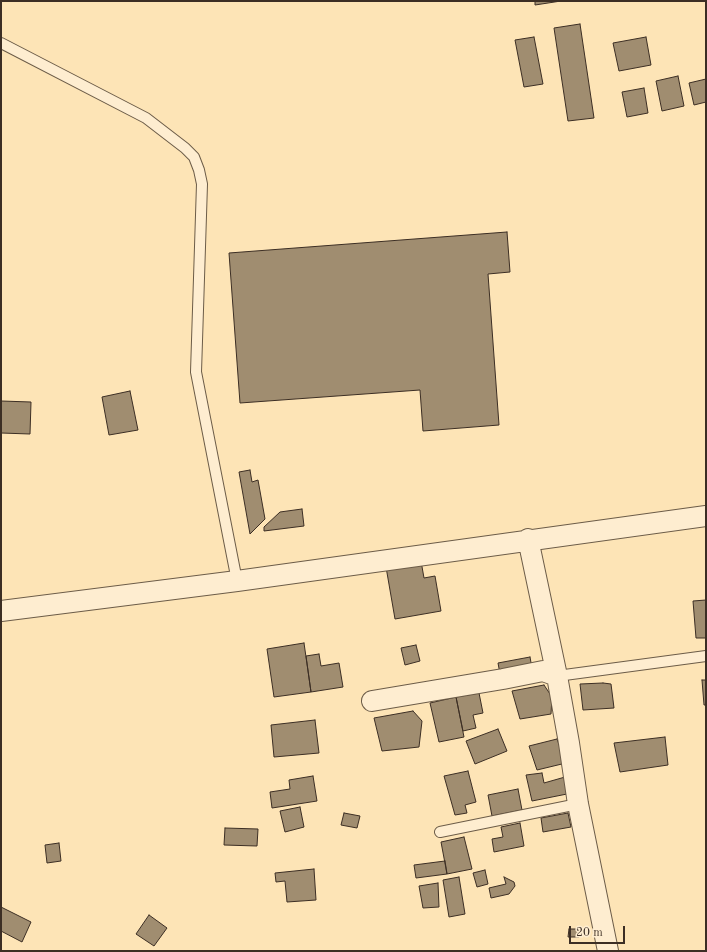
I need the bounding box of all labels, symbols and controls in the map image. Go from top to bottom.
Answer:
scale bar [571,918,627,944]
text: 20 m [576,927,603,939]

